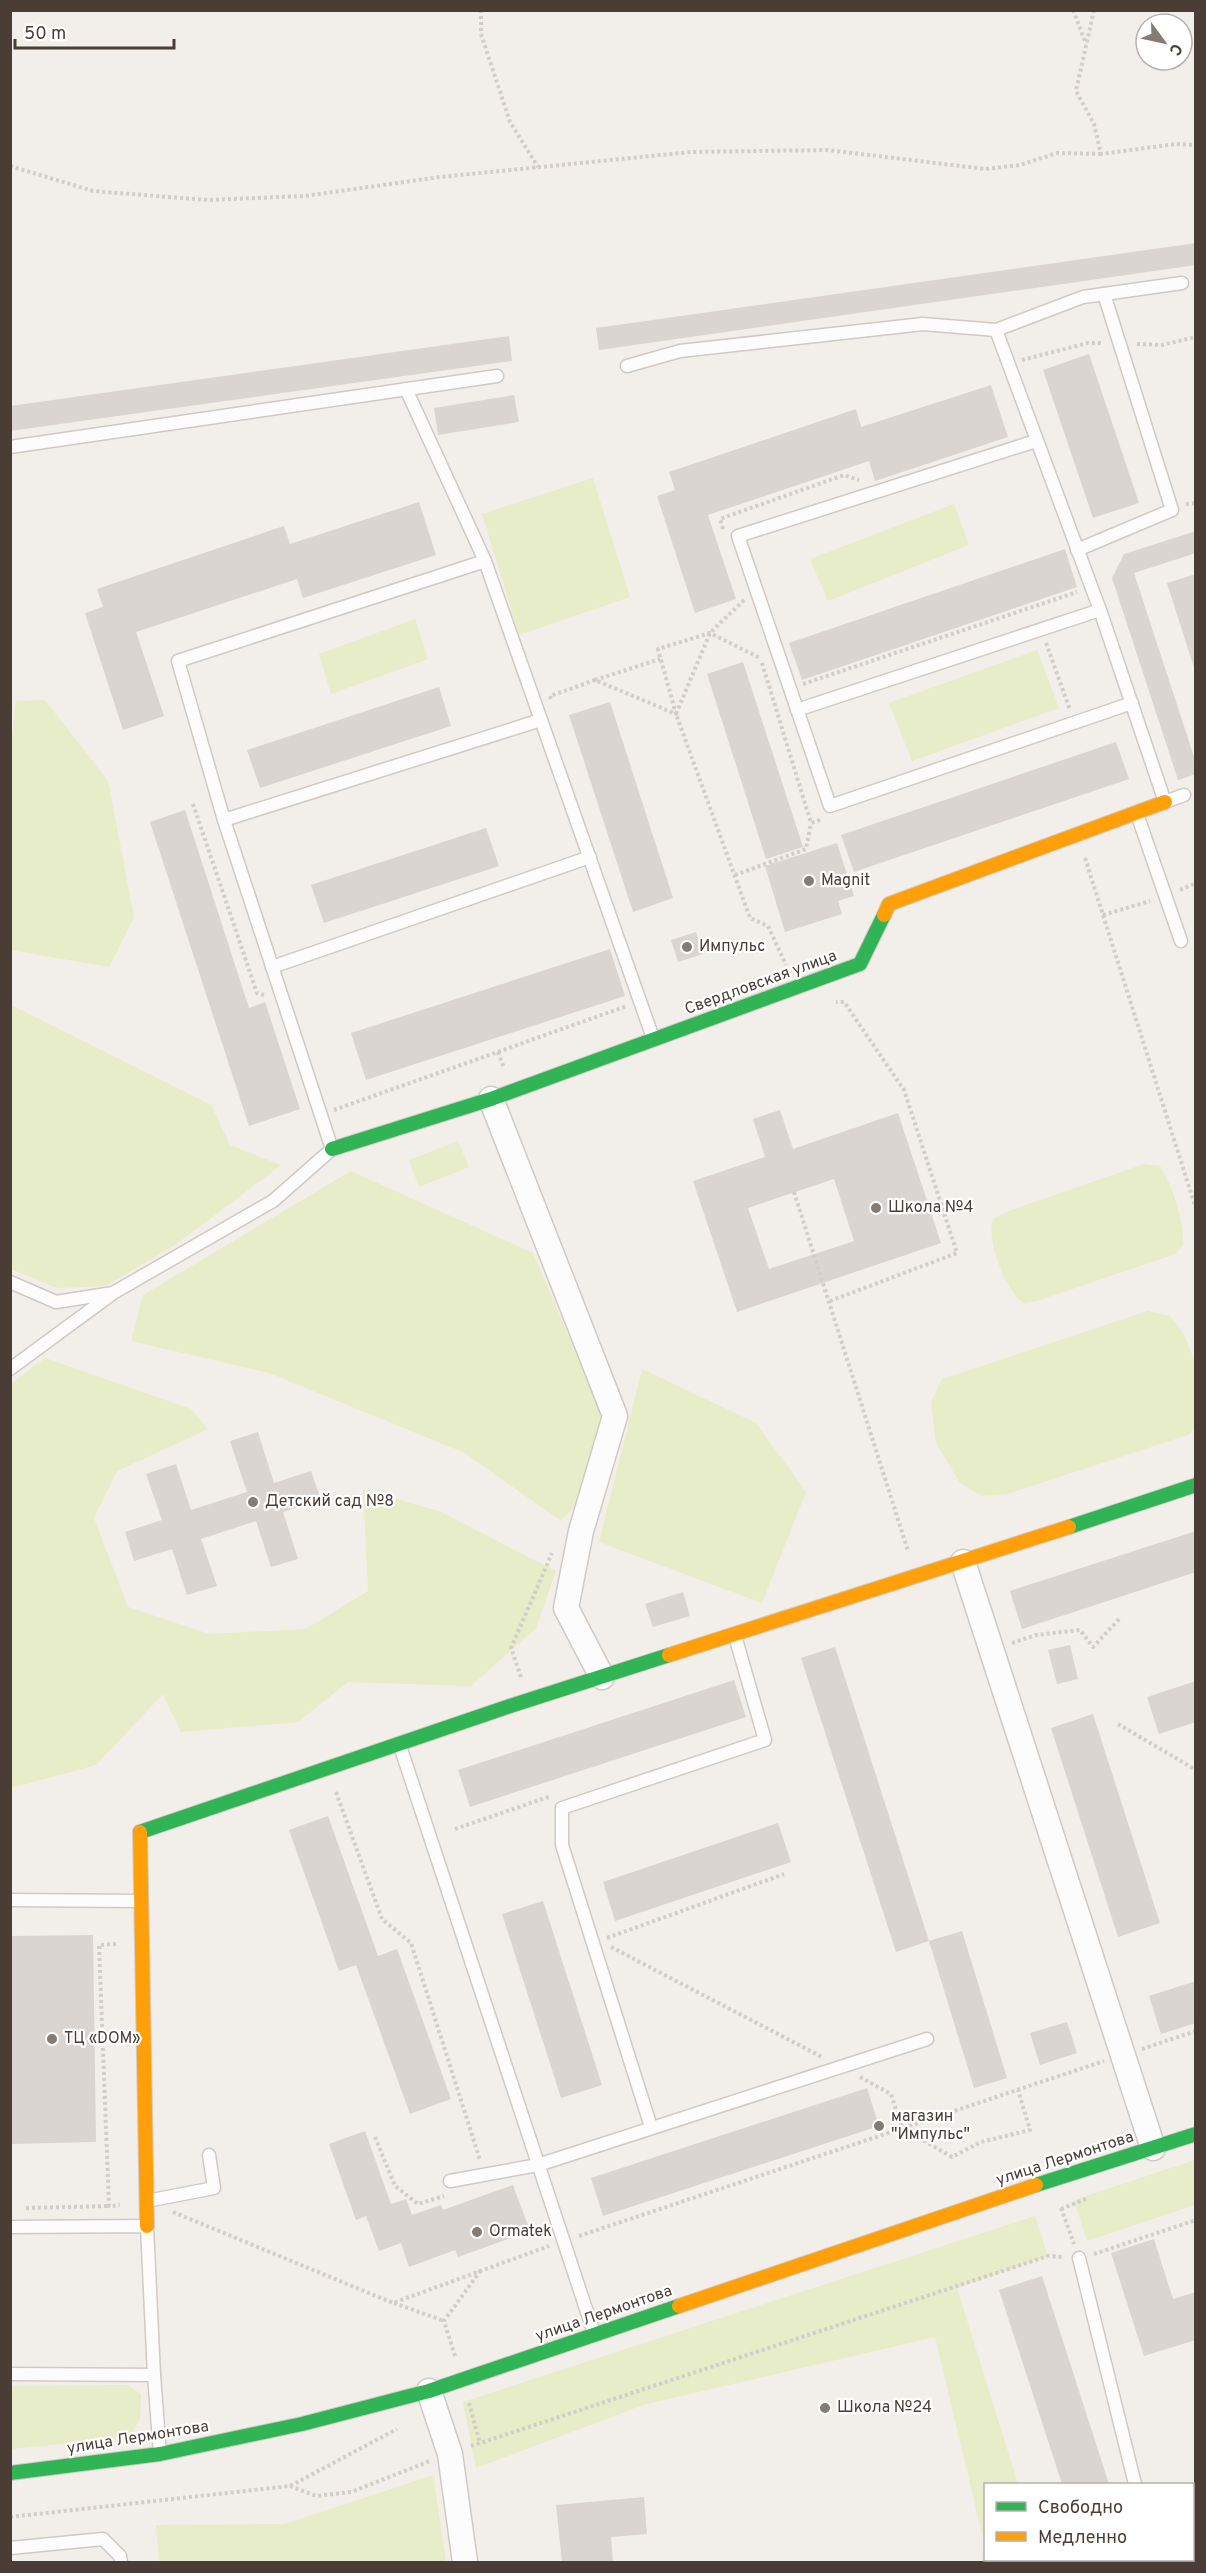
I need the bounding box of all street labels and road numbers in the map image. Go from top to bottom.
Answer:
street label: Свердловская улица [682,946,840,1020]
street label: улица Лермонтова [994,2127,1136,2191]
street label: улица Лермонтова [533,2281,675,2347]
street label: улица Лермонтова [66,2417,210,2459]

